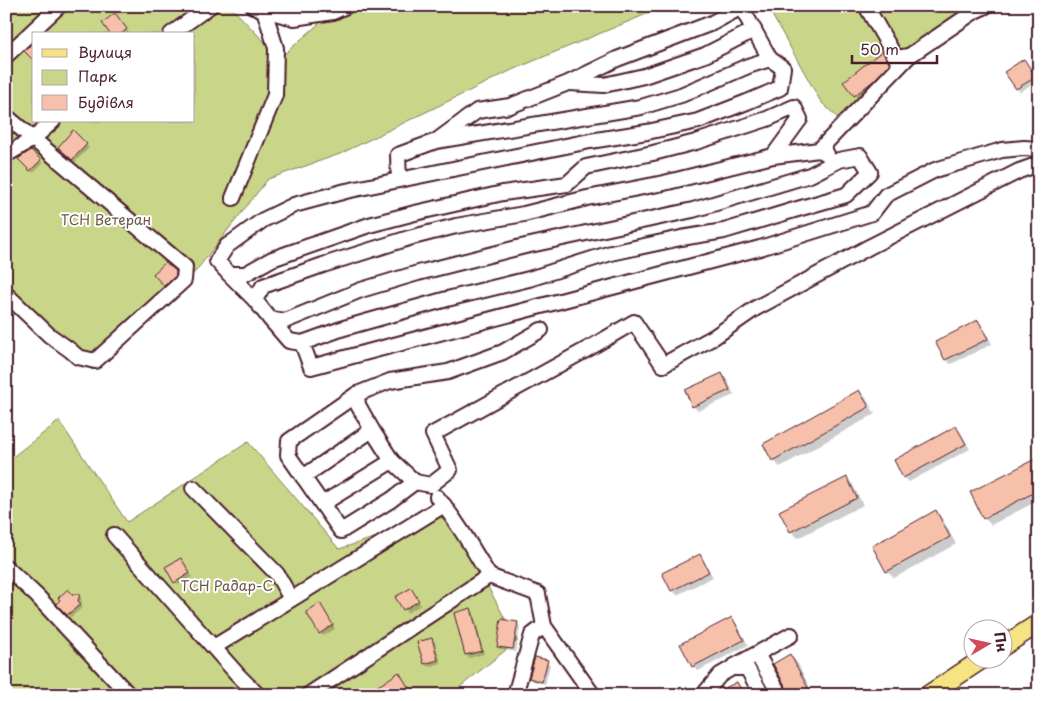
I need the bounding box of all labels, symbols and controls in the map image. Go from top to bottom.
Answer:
legend [32,32,195,122]
scale bar [852,32,938,64]
text: 50 m [860,37,899,60]
text: Вулиця [78,40,132,63]
text: Парк [78,64,117,87]
text: Будівля [78,90,134,113]
park label: ТСН Ветеран [61,209,151,230]
park label: ТСН Радар-С [181,575,273,596]
north arrow [962,618,1012,668]
text: Пн [989,630,1013,654]

